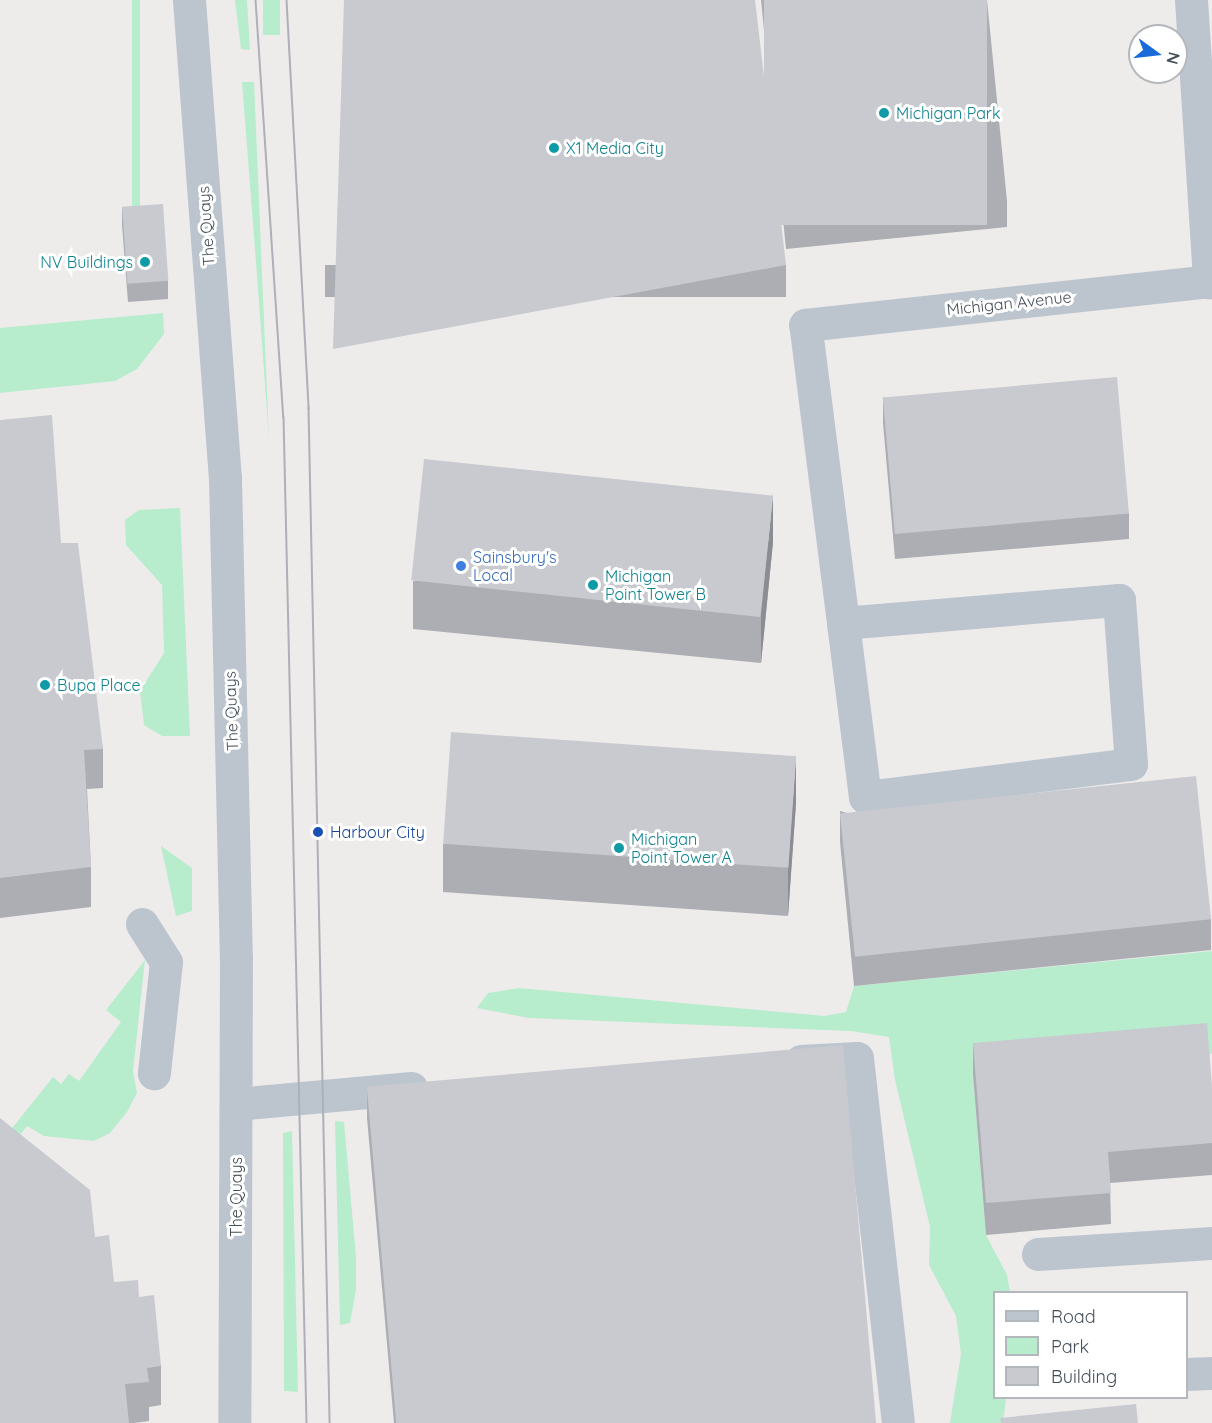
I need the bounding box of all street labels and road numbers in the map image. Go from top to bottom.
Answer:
street label: The Quays [194,186,218,266]
street label: Michigan Avenue [946,287,1072,319]
street label: The Quays [220,671,242,751]
street label: The Quays [226,1157,246,1237]

